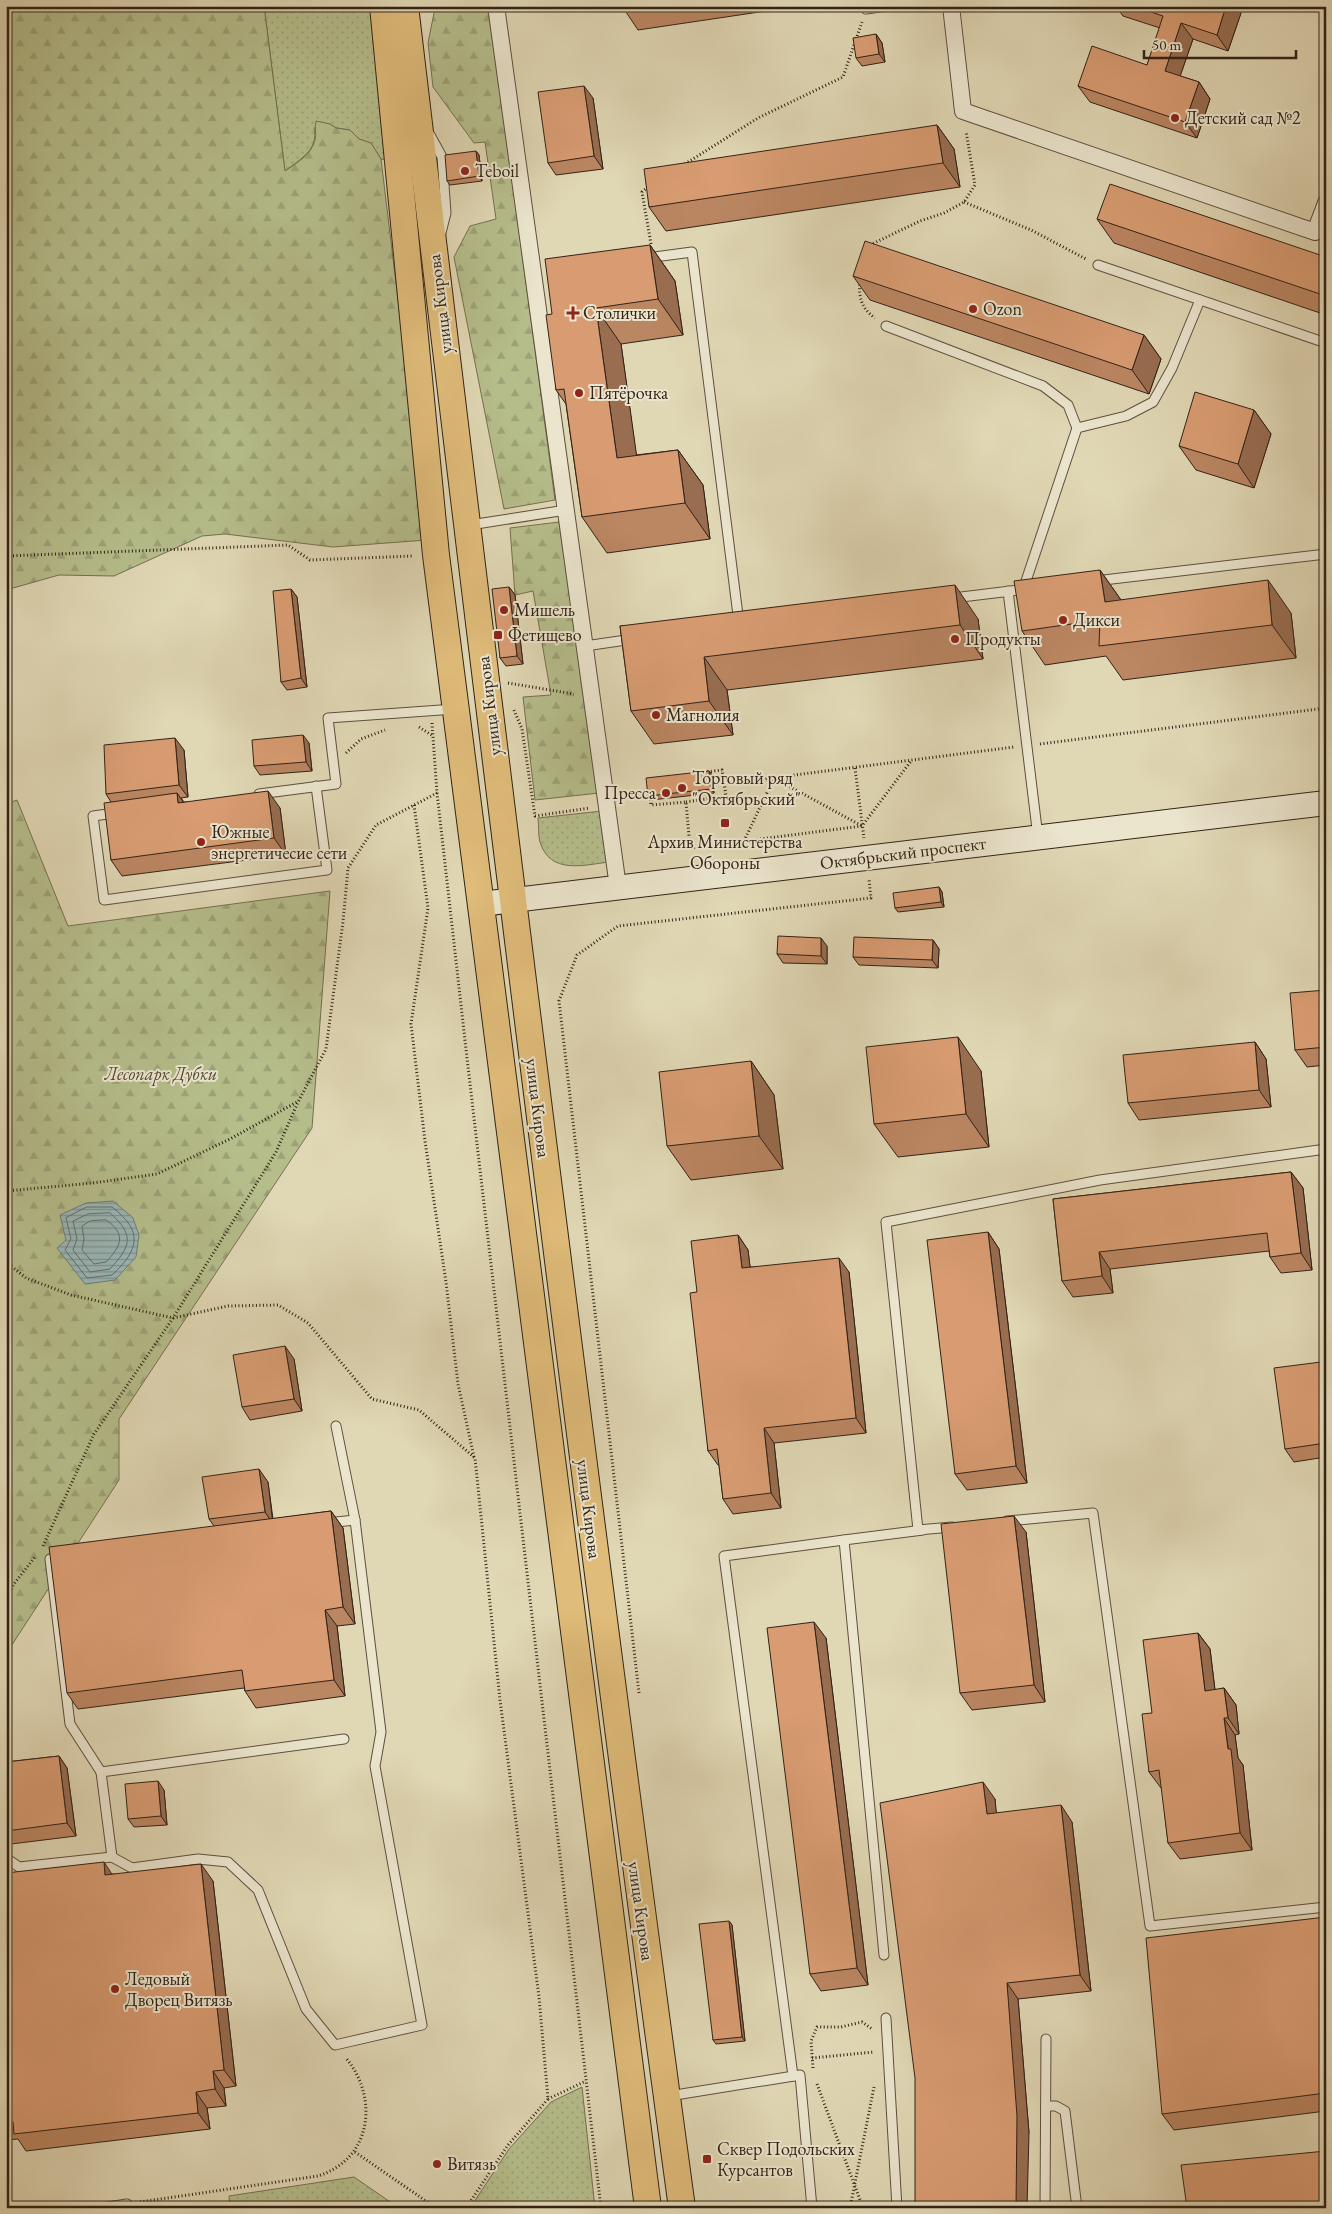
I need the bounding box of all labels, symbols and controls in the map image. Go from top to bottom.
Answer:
scale bar [1144,28,1297,60]
text: 50 m [1152,35,1181,54]
place label: Детский сад №2 [1185,106,1301,129]
marker: Детский сад №2 [1169,112,1181,124]
place label: Teboil [475,159,519,182]
marker: Teboil [459,165,471,177]
street label: улица Кирова [422,252,457,355]
place label: Ozon [983,297,1022,320]
place label: Столички [583,301,656,324]
marker: Ozon [967,303,979,315]
marker: Столички [567,307,579,319]
place label: Пятёрочка [589,381,669,404]
marker: Пятёрочка [573,387,585,399]
place label: Мишель [514,598,575,621]
marker: Мишель [498,604,510,616]
place label: Дикси [1073,608,1120,631]
marker: Дикси [1057,614,1069,626]
place label: Фетищево [508,623,582,646]
place label: Продукты [965,627,1041,650]
marker: Фетищево [492,629,504,641]
marker: Продукты [949,633,961,645]
street label: улица Кирова [471,654,506,757]
place label: Магнолия [666,703,739,726]
marker: Магнолия [650,709,662,721]
place label: Торговый ряд "Октябрьский" [692,766,801,810]
place label: Пресса [604,781,657,804]
marker: Торговый ряд "Октябрьский" [676,782,688,794]
marker: Пресса [660,787,672,799]
marker: Архив Министерства Обороны [719,817,731,829]
place label: Южные энергетичесие сети [211,820,348,864]
place label: Архив Министерства Обороны [647,830,803,874]
street label: Октябрьский проспект [819,831,988,874]
marker: Южные энергетичесие сети [195,836,207,848]
street label: улица Кирова [521,1057,556,1160]
park label: Лесопарк Дубки [104,1062,217,1086]
street label: улица Кирова [572,1458,607,1561]
street label: улица Кирова [623,1860,660,1963]
place label: Ледовый Дворец Витязь [125,1967,233,2011]
marker: Ледовый Дворец Витязь [109,1983,121,1995]
place label: Сквер Подольских Курсантов [717,2137,855,2181]
place label: Витязь [447,2152,496,2175]
marker: Сквер Подольских Курсантов [701,2153,713,2165]
marker: Витязь [431,2158,443,2170]

